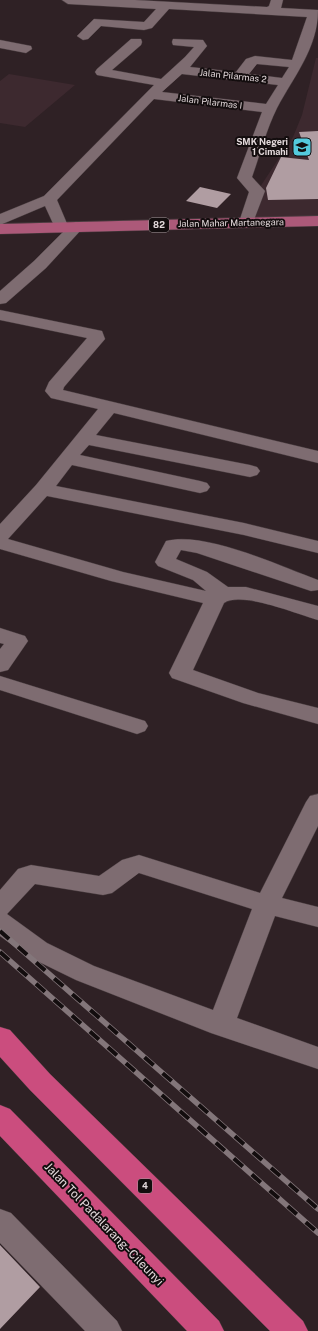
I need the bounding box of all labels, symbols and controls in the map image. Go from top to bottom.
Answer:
street label: Jalan Pilarmas 2 [199,67,267,84]
street label: Jalan Pilarmas I [177,92,243,111]
place label: SMK Negeri 1 Cimahi [236,136,288,157]
school or university icon: SMK Negeri 1 Cimahi [291,136,313,158]
street label: Jalan Mahar Martanegara [178,216,284,229]
road number: 82 [149,218,169,232]
street label: Jalan Tol Padalarang–Cileunyi [42,1160,167,1288]
road number: 4 [138,1179,152,1193]

